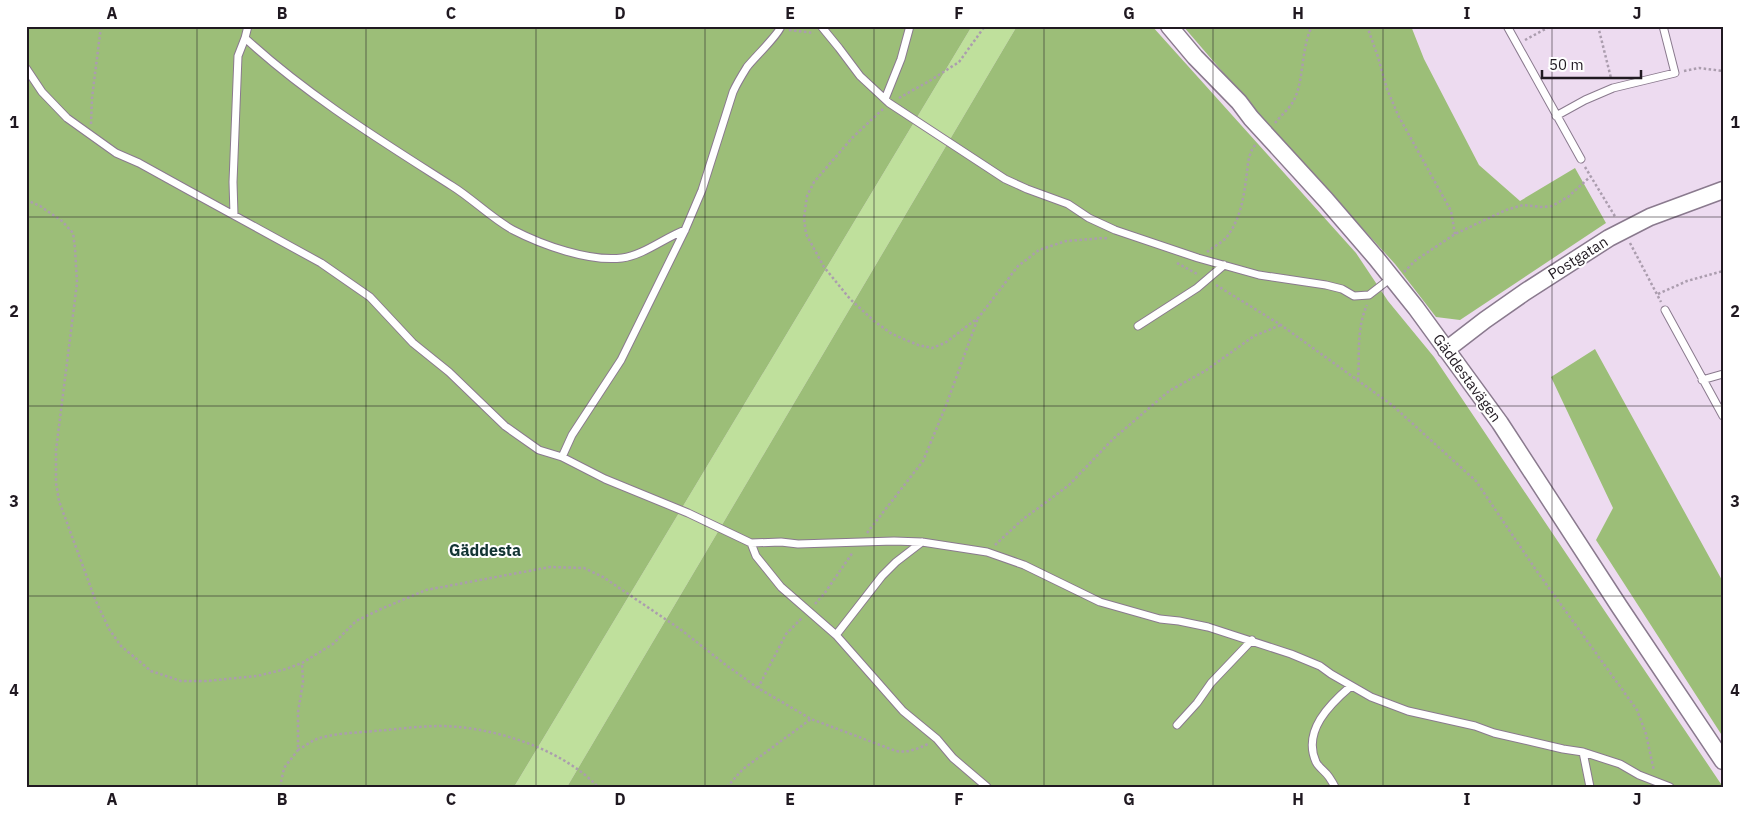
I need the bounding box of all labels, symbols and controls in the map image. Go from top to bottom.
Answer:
text: A [107,3,118,23]
text: B [277,3,288,23]
text: C [446,3,456,23]
text: D [614,3,626,23]
text: E [785,3,795,23]
text: F [954,3,964,23]
text: G [1123,3,1135,23]
text: H [1292,3,1304,23]
text: I [1464,3,1471,23]
text: J [1633,3,1641,23]
scale bar [1542,48,1640,80]
text: 50 m [1549,55,1584,74]
text: 1 [9,112,19,132]
text: 1 [1730,112,1740,132]
street label: Postgatan [1544,232,1611,283]
text: 2 [9,301,19,321]
text: 2 [1730,301,1740,321]
street label: Gäddestavägen [1429,330,1506,425]
text: 3 [9,491,19,511]
text: 3 [1730,491,1740,511]
district label: Gäddesta [449,540,521,560]
text: 4 [9,680,19,700]
text: 4 [1730,680,1740,700]
text: A [107,789,118,809]
text: B [277,789,288,809]
text: C [446,789,456,809]
text: D [614,789,626,809]
text: E [785,789,795,809]
text: F [954,789,964,809]
text: G [1123,789,1135,809]
text: H [1292,789,1304,809]
text: I [1464,789,1471,809]
text: J [1633,789,1641,809]

